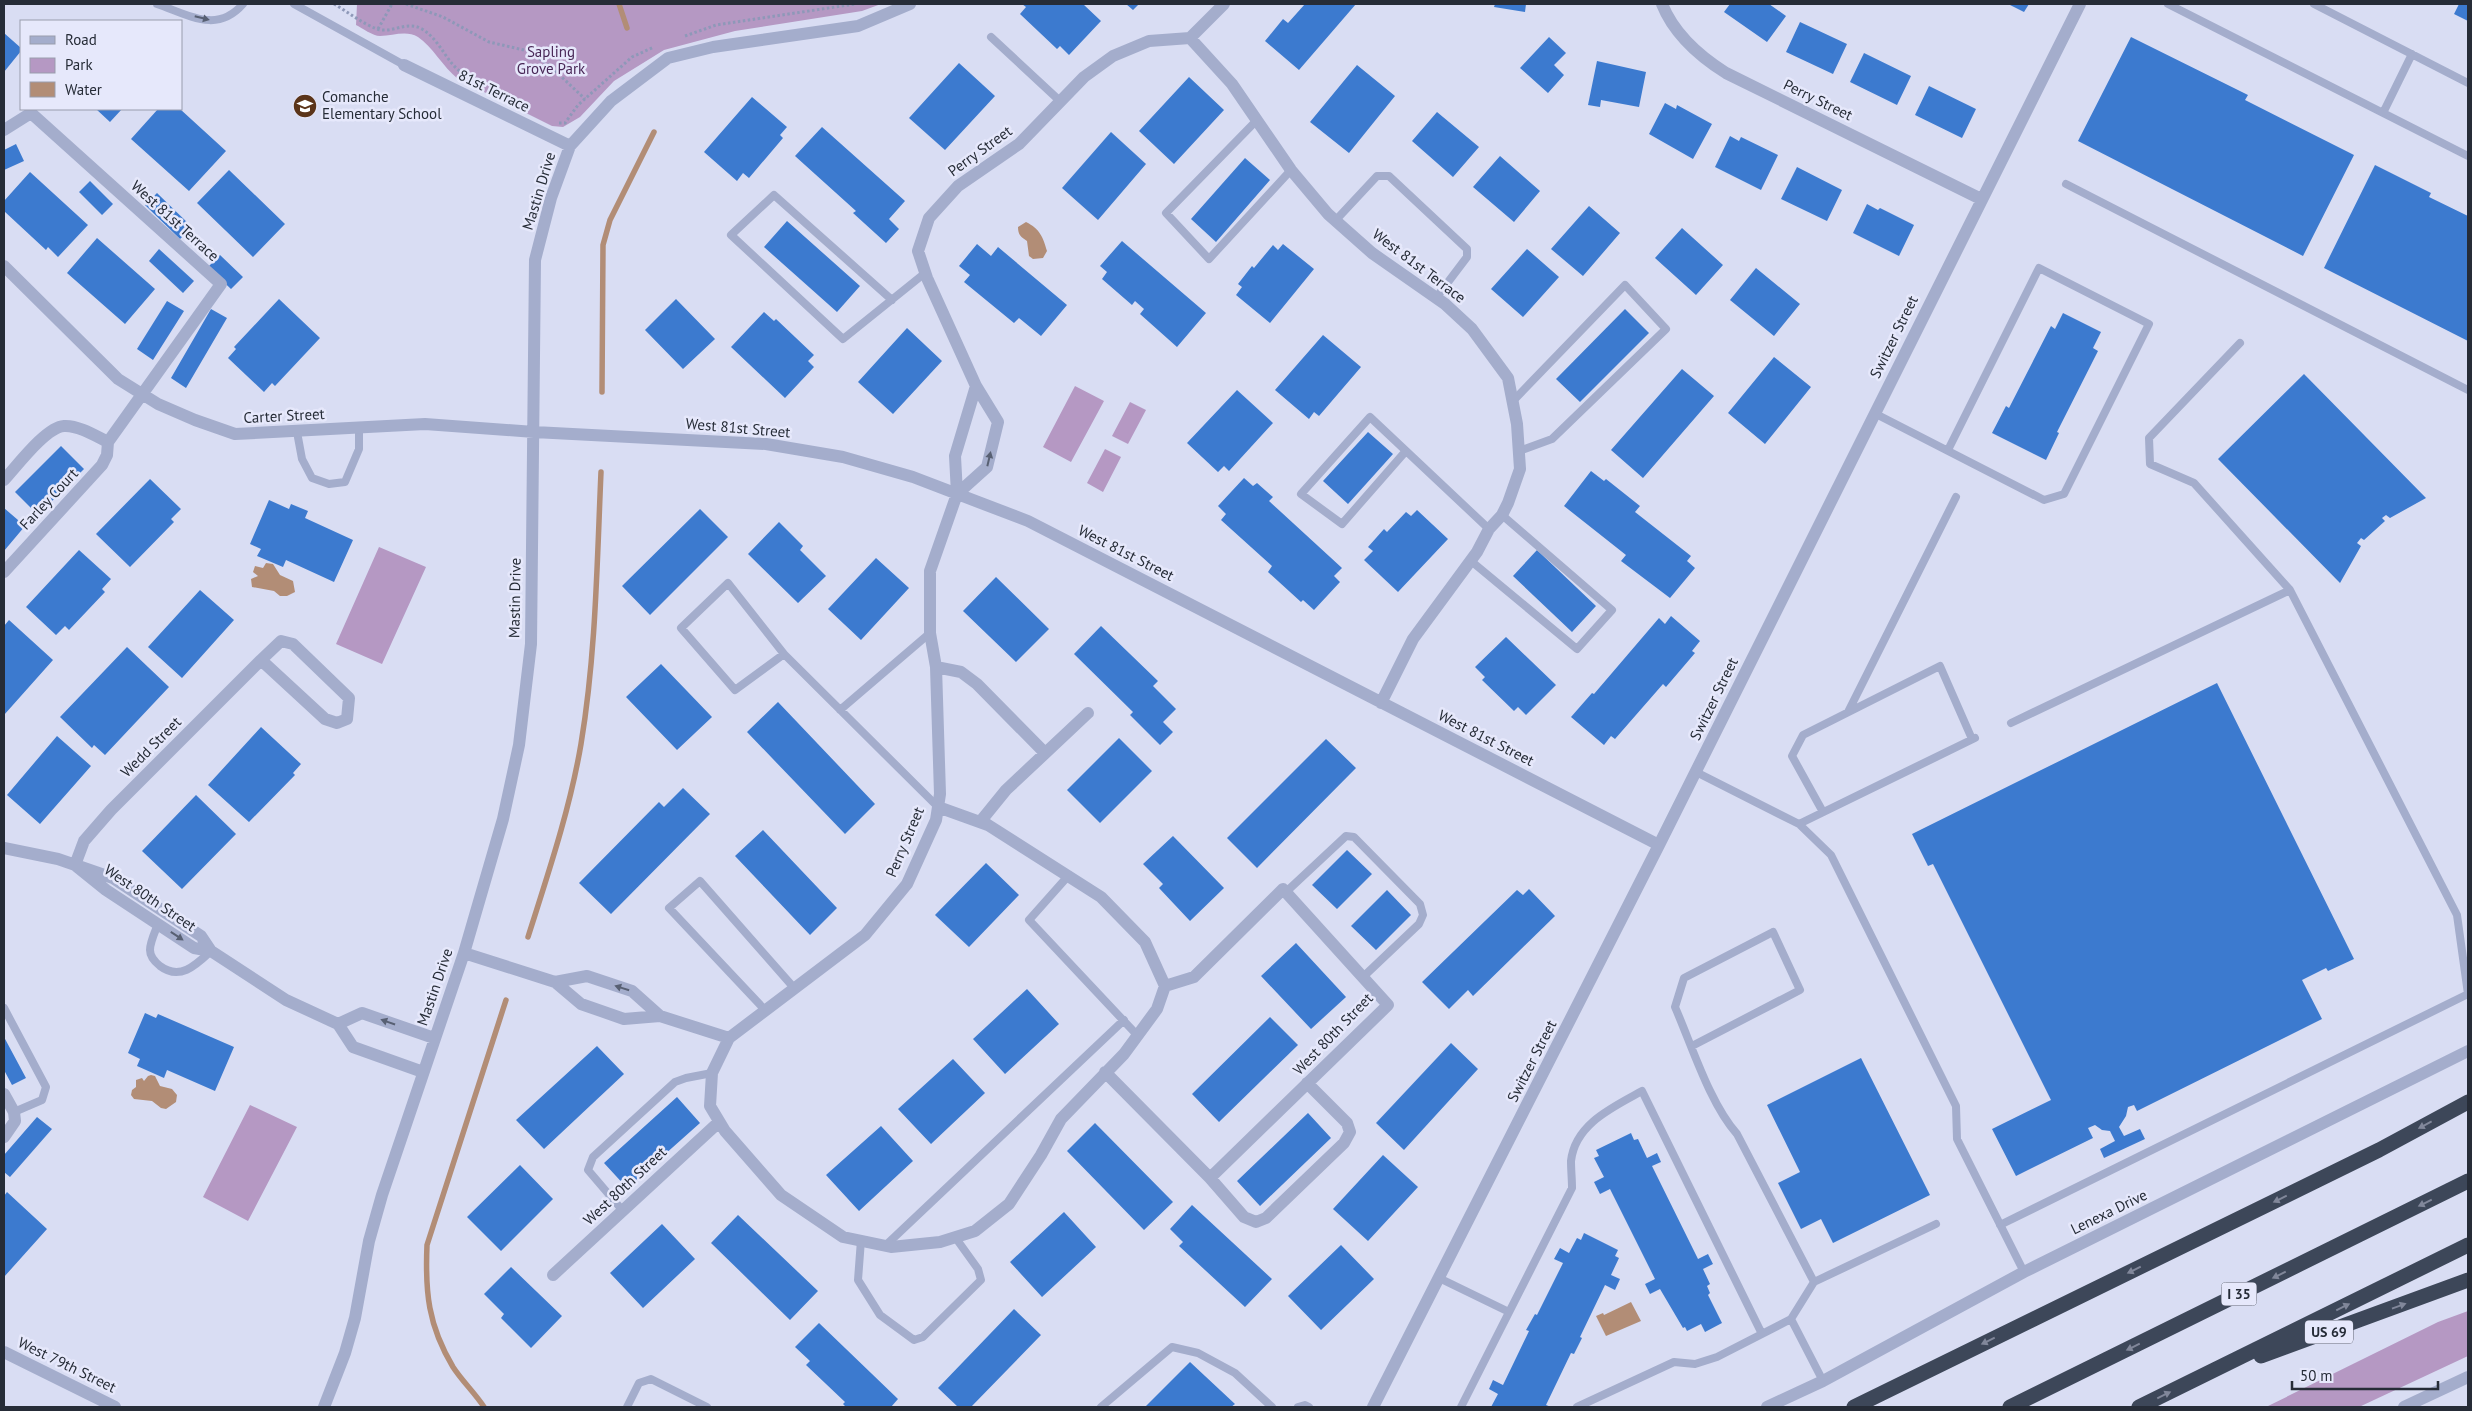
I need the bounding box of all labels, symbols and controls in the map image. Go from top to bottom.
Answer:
one-way arrow [194,14,210,22]
legend [20,20,182,110]
text: Road [65,30,97,49]
park label: Sapling Grove Park [517,42,586,78]
text: Park [65,55,93,74]
street label: 81st Terrace [455,65,533,116]
street label: Perry Street [1781,75,1856,124]
text: Water [65,80,102,99]
place label: Comanche Elementary School [322,87,442,123]
school or university icon: Comanche Elementary School [292,93,318,119]
street label: Perry Street [944,121,1015,180]
street label: Mastin Drive [518,150,559,232]
street label: West 81st Terrace [127,176,223,265]
street label: West 81st Terrace [1369,224,1470,307]
street label: Switzer Street [1865,292,1922,381]
street label: Carter Street [243,404,325,427]
street label: West 81st Street [685,413,791,442]
one-way arrow [985,451,993,466]
street label: Farley Court [15,464,82,533]
street label: West 81st Street [1075,520,1177,585]
street label: Mastin Drive [504,558,525,638]
street label: Switzer Street [1685,654,1742,743]
street label: West 81st Street [1435,705,1537,770]
street label: Wedd Street [116,712,185,781]
street label: Perry Street [881,804,928,880]
street label: West 80th Street [101,860,200,935]
one-way arrow [170,931,183,941]
street label: Mastin Drive [412,946,457,1028]
one-way arrow [614,983,629,991]
street label: West 80th Street [1289,989,1377,1079]
street label: Switzer Street [1503,1017,1560,1105]
one-way arrow [380,1018,395,1026]
one-way arrow [2418,1121,2433,1129]
street label: West 80th Street [579,1142,670,1229]
street label: Lenexa Drive [2067,1185,2150,1238]
one-way arrow [2273,1195,2287,1203]
one-way arrow [2417,1199,2432,1207]
one-way arrow [2127,1266,2141,1274]
one-way arrow [2272,1271,2286,1279]
road number: I 35 [2222,1282,2256,1306]
one-way arrow [2392,1302,2407,1309]
one-way arrow [2336,1303,2350,1311]
road number: US 69 [2305,1320,2353,1344]
street label: West 79th Street [15,1333,119,1396]
one-way arrow [1981,1338,1995,1346]
one-way arrow [2126,1343,2140,1351]
scale bar [2292,1358,2438,1390]
text: 50 m [2300,1366,2333,1385]
one-way arrow [2157,1391,2171,1399]

